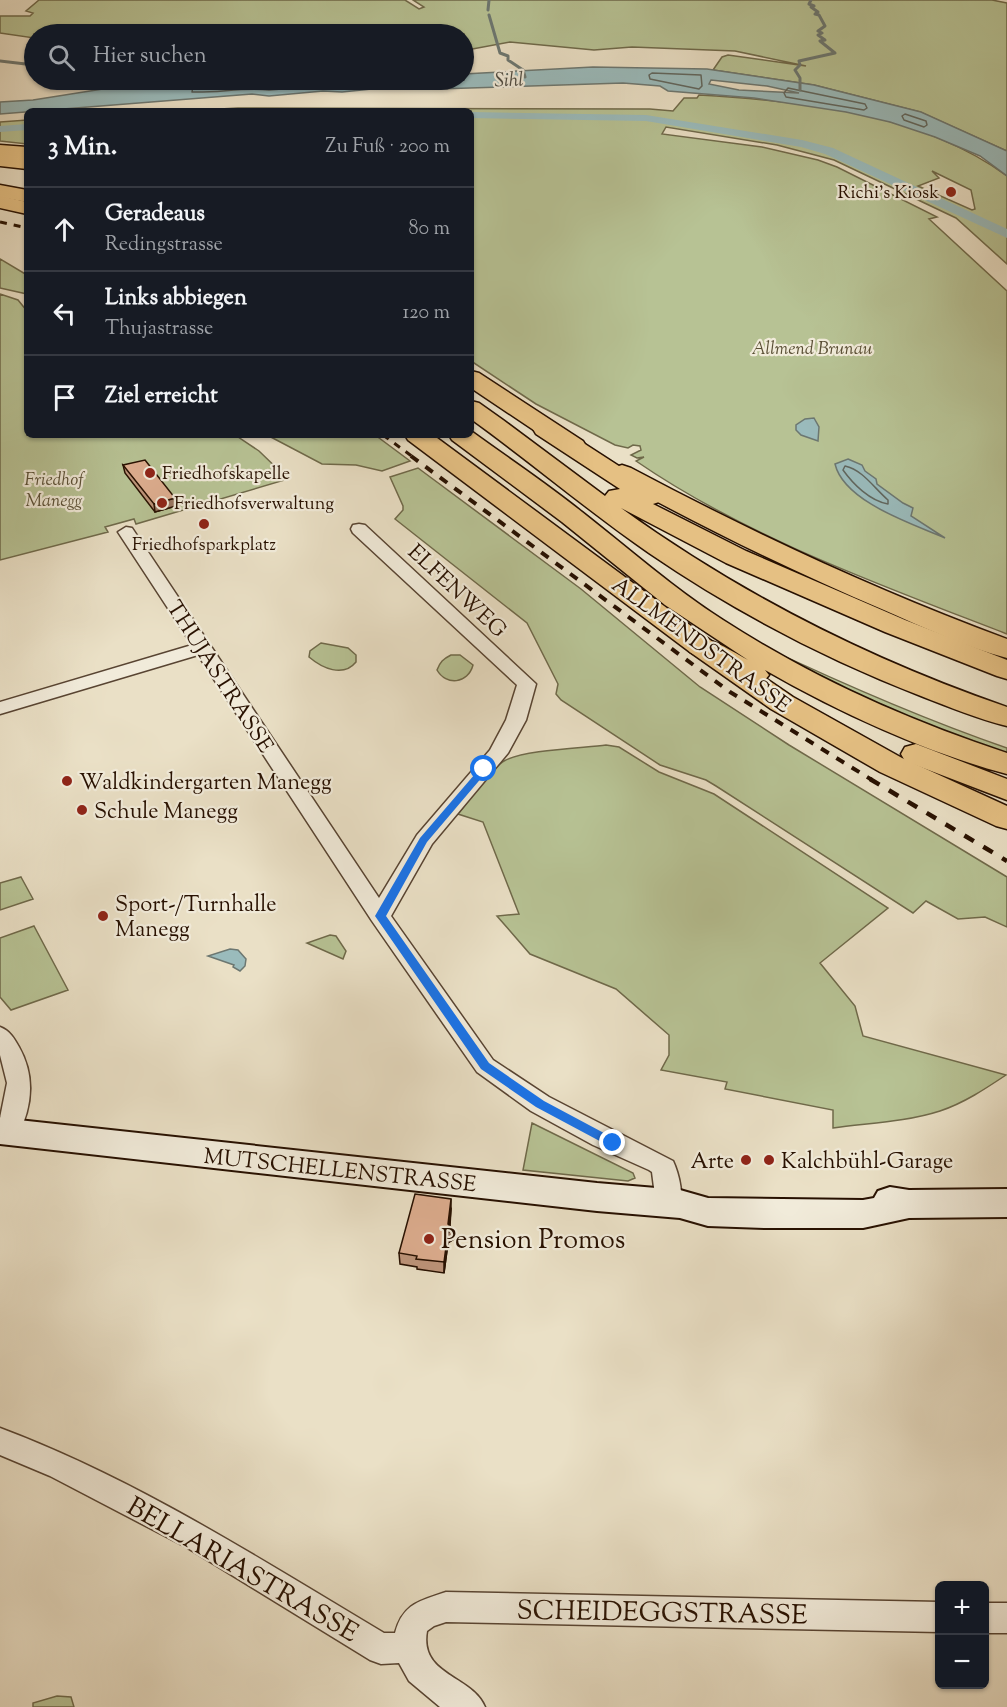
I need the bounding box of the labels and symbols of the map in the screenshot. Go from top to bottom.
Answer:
water label: Sihl [494,67,524,96]
place label: Richi's Kiosk [838,181,939,207]
marker: Richi's Kiosk [944,185,958,199]
park label: Allmend Brunau [752,337,873,363]
place label: Friedhofskapelle [162,462,290,488]
marker: Friedhofskapelle [143,466,157,480]
park label: Friedhof Manegg [24,468,85,515]
place label: Friedhofsverwaltung [174,492,334,518]
marker: Friedhofsverwaltung [155,496,169,510]
marker: Friedhofsparkplatz [197,517,211,531]
place label: Friedhofsparkplatz [132,533,276,559]
street label: ELFENWEG [399,538,513,647]
street label: ALLMENDSTRASSE [604,570,796,722]
street label: THUJASTRASSE [157,595,280,760]
route start [470,755,496,781]
place label: Waldkindergarten Manegg [79,768,332,800]
marker: Waldkindergarten Manegg [60,774,74,788]
place label: Schule Manegg [94,797,238,829]
marker: Schule Manegg [75,803,89,817]
place label: Sport-/Turnhalle Manegg [115,890,277,947]
marker: Sport-/Turnhalle Manegg [96,909,110,923]
route end [599,1129,625,1155]
street label: MUTSCHELLENSTRASSE [202,1142,478,1202]
place label: Arte [691,1147,734,1179]
place label: Kalchbühl-Garage [781,1147,953,1179]
marker: Arte [739,1153,753,1167]
marker: Kalchbühl-Garage [762,1153,776,1167]
place label: Pension Promos [441,1222,625,1261]
marker: Pension Promos [422,1232,436,1246]
street label: BELLARIASTRASSE [119,1489,365,1654]
street label: SCHEIDEGGSTRASSE [516,1592,808,1637]

